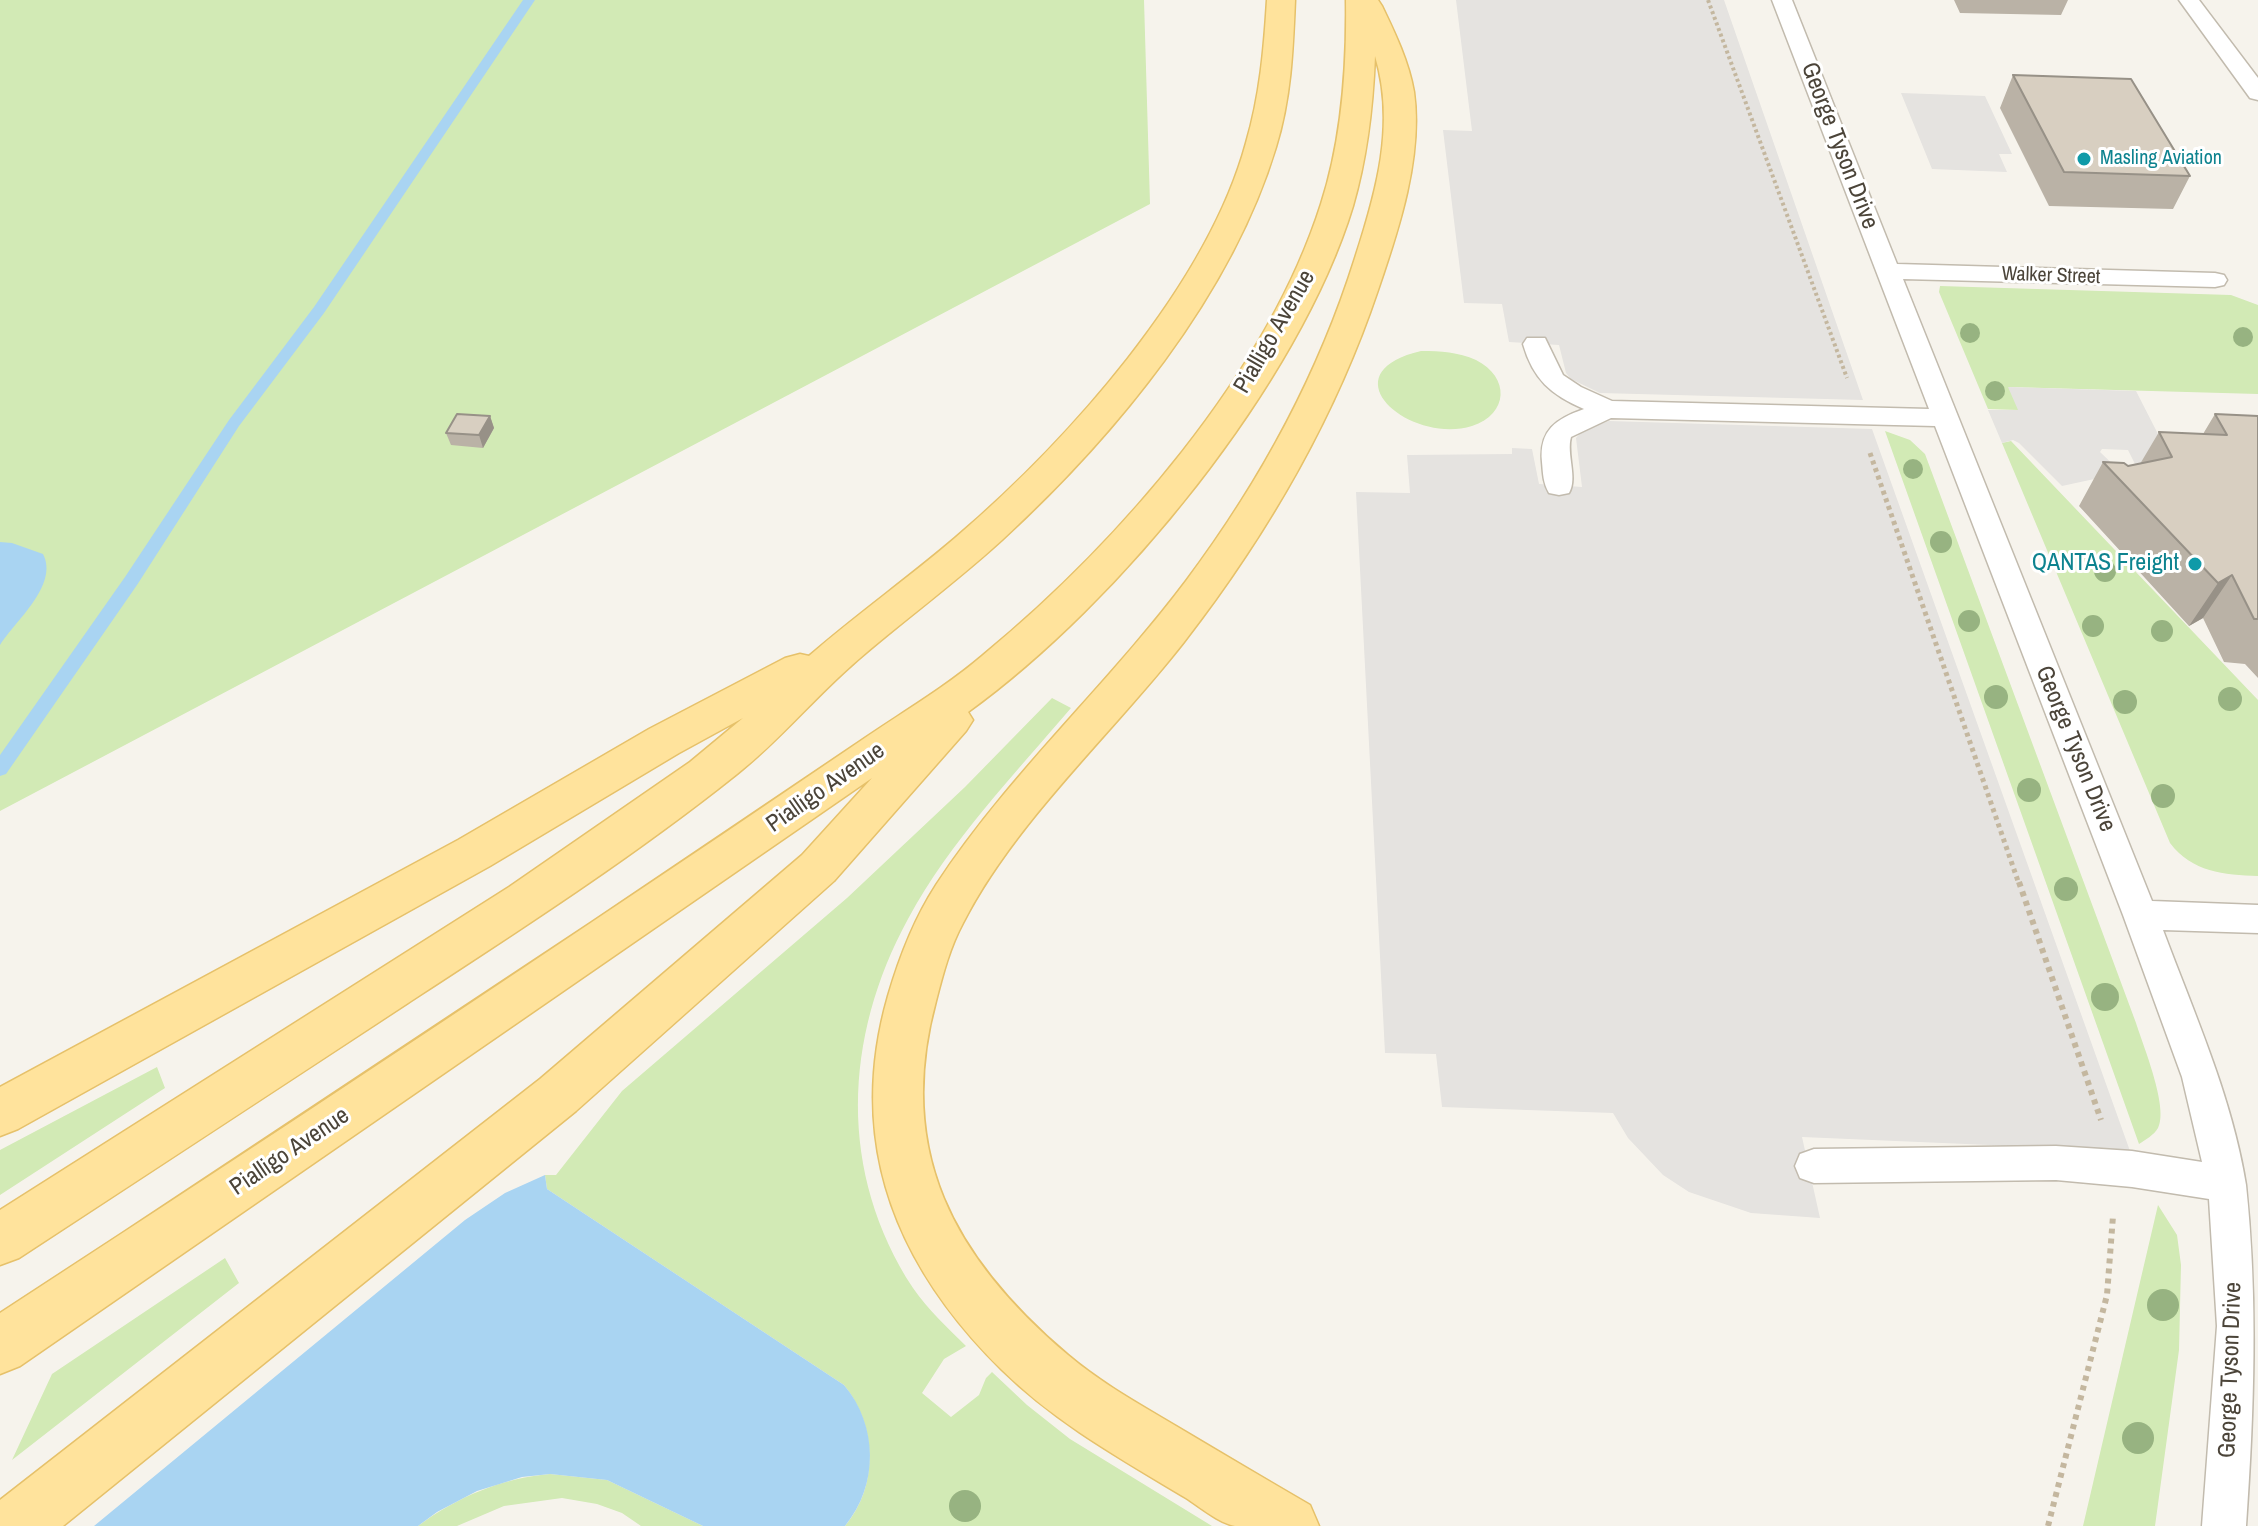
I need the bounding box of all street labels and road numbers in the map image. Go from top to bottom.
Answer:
street label: George Tyson Drive [1794,59,1884,233]
street label: Walker Street [2001,262,2101,290]
street label: Pialligo Avenue [1228,265,1322,399]
street label: George Tyson Drive [2029,662,2121,836]
street label: Pialligo Avenue [761,737,891,839]
street label: Pialligo Avenue [225,1102,355,1202]
street label: George Tyson Drive [2214,1281,2248,1459]

